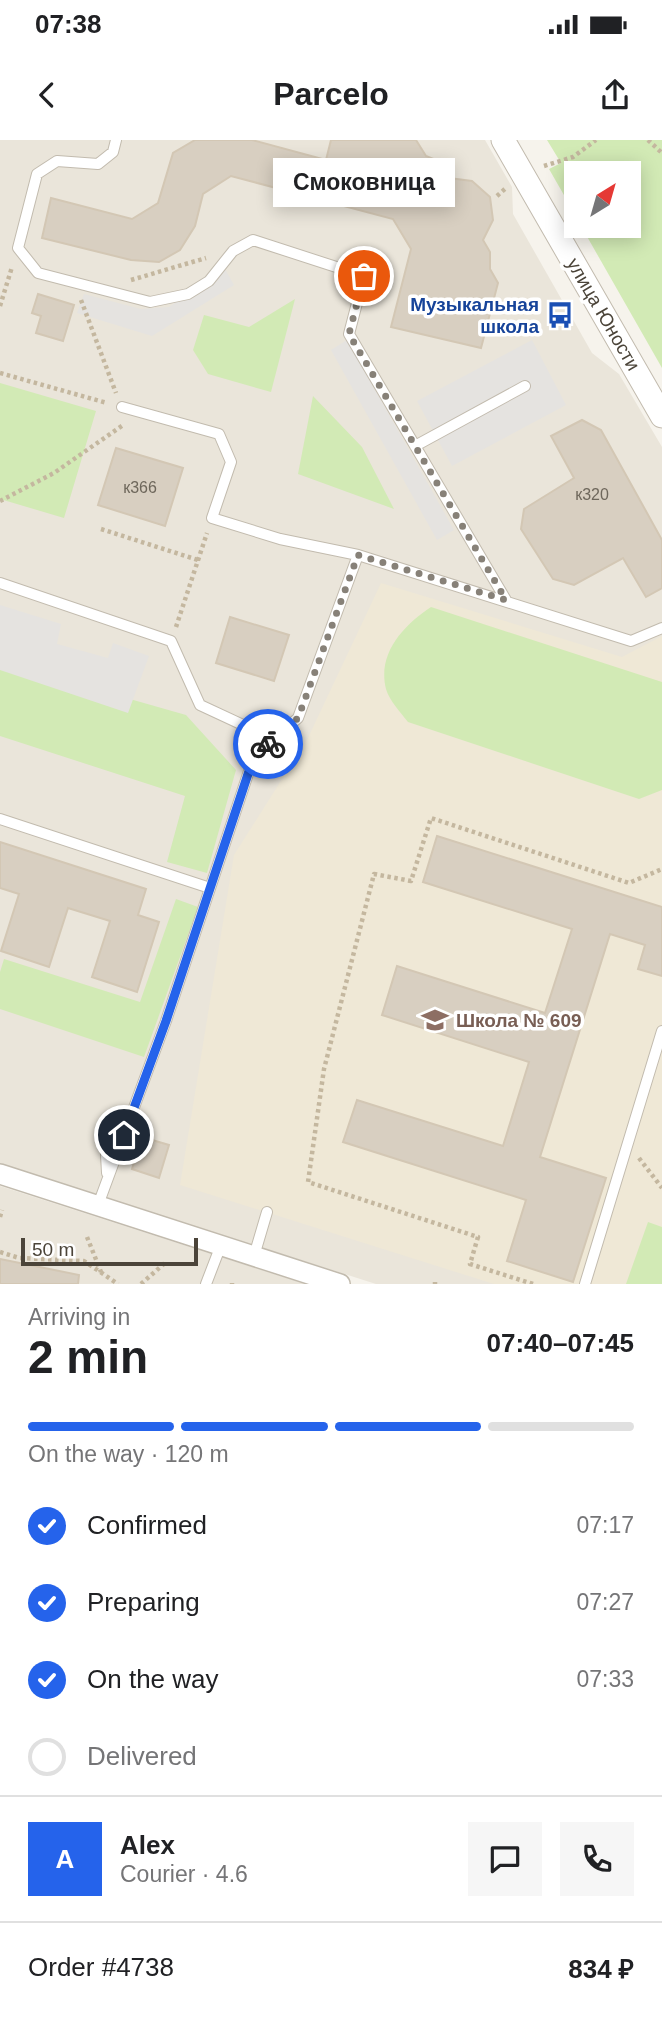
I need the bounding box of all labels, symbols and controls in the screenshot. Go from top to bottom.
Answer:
text: 07:38 [35,9,102,39]
icon: back [28,76,66,114]
text: Parcelo [273,76,389,112]
icon: share [596,76,634,114]
callout: Смоковница [273,157,455,206]
north arrow [564,161,640,238]
map controls [564,161,641,238]
text: Смоковница [293,169,435,195]
pin [334,246,394,306]
street label: улица Юности [563,254,644,374]
icon: bag [345,257,383,295]
place label: Музыкальная школа [410,294,539,337]
bus stop icon: Музыкальная школа [545,300,575,330]
house number: к366 [123,479,157,496]
house number: к320 [575,486,609,503]
courier [233,709,303,779]
icon: bike [249,725,287,763]
school or university icon: Школа № 609 [420,1005,450,1035]
place label: Школа № 609 [456,1010,582,1031]
pin [94,1105,154,1165]
icon: home [105,1116,143,1154]
scale bar [21,1235,198,1267]
text: 50 m [32,1239,74,1260]
text: Arriving in [28,1304,130,1330]
text: 07:40–07:45 [487,1328,634,1358]
text: 2 min [28,1331,148,1383]
text: On the way · 120 m [28,1441,229,1467]
icon: check [28,1507,66,1545]
text: Confirmed [87,1510,207,1540]
text: 07:17 [576,1512,634,1538]
icon: check [28,1584,66,1622]
text: Preparing [87,1587,200,1617]
text: 07:27 [576,1589,634,1615]
icon: check [28,1661,66,1699]
text: On the way [87,1664,219,1694]
text: 07:33 [576,1666,634,1692]
text: Delivered [87,1741,197,1771]
button: chat [468,1822,542,1896]
button: phone [560,1822,634,1896]
text: Alex [120,1830,175,1860]
text: A [56,1844,74,1874]
text: Courier · 4.6 [120,1861,248,1887]
text: Order #4738 [28,1952,174,1982]
text: 834 ₽ [568,1954,634,1984]

